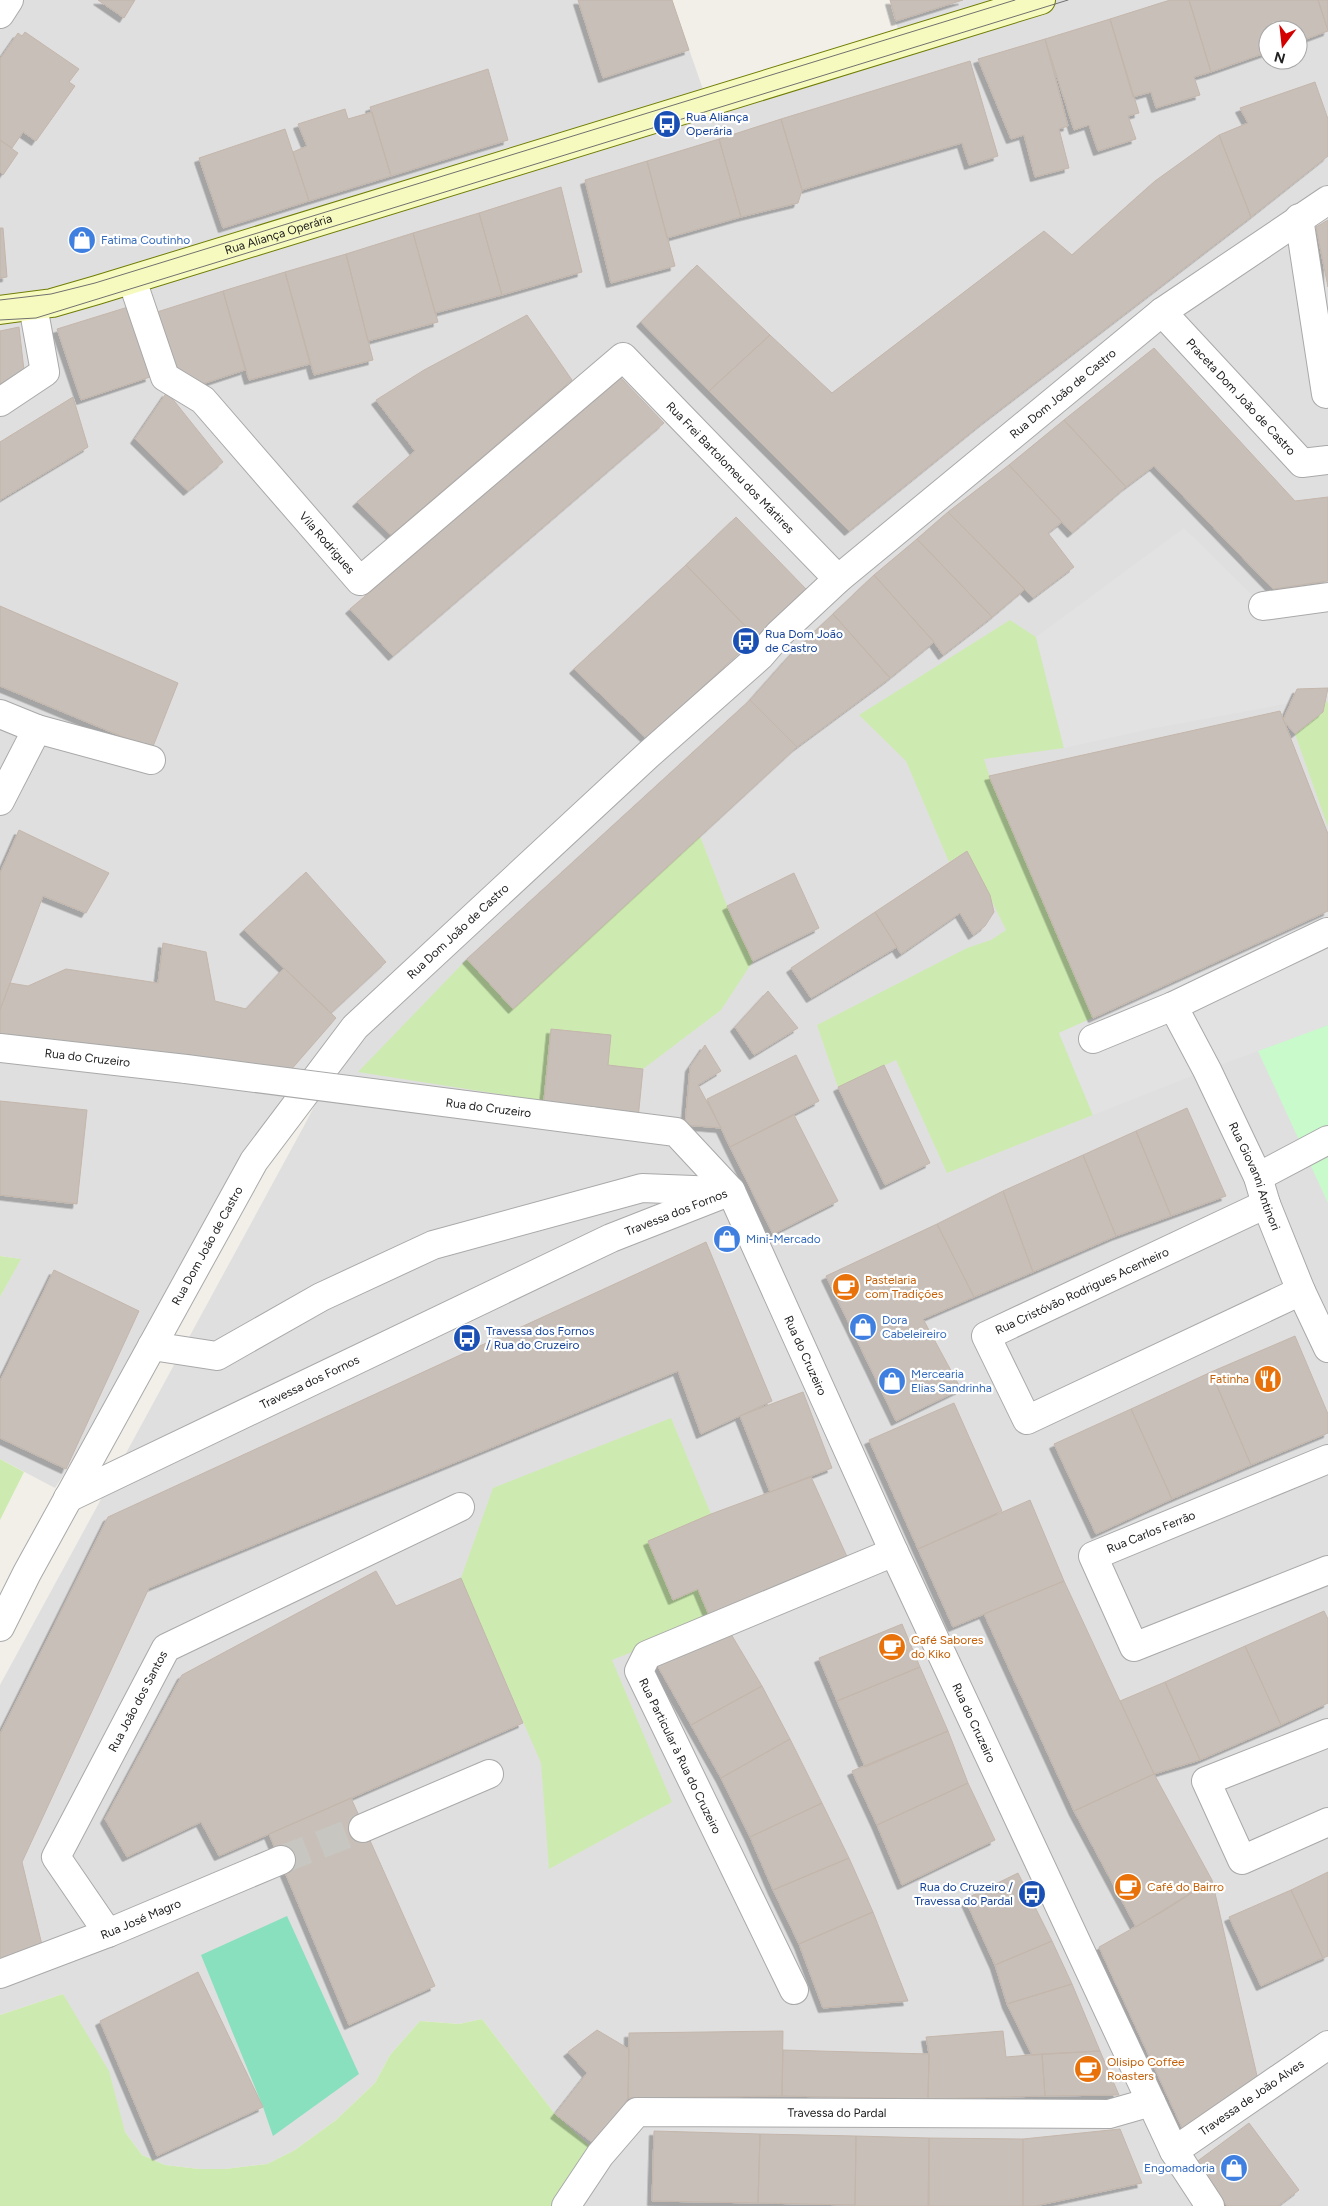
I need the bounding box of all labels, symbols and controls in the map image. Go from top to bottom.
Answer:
north arrow [1258,20,1308,70]
text: N [1272,47,1287,67]
bus stop icon: Rua Aliança Operária [652,109,682,139]
place label: Rua Aliança Operária [686,110,748,138]
street label: Rua Aliança Operária [223,211,334,257]
shop icon: Fatima Coutinho [67,225,97,255]
place label: Fatima Coutinho [101,233,190,247]
street label: Praceta Dom João de Castro [1183,336,1298,458]
street label: Rua Dom João de Castro [1007,346,1119,442]
street label: Rua Frei Bartolomeu dos Mártires [663,399,797,537]
street label: Vila Rodrigues [296,509,358,577]
bus stop icon: Rua Dom João de Castro [731,626,761,656]
place label: Rua Dom João de Castro [765,627,843,655]
street label: Rua Dom João de Castro [404,881,512,982]
street label: Rua do Cruzeiro [44,1046,131,1070]
street label: Rua do Cruzeiro [445,1096,532,1120]
street label: Rua Giovanni Antinori [1226,1120,1283,1233]
street label: Rua Dom João de Castro [169,1184,246,1308]
street label: Travessa dos Fornos [623,1186,730,1239]
shop icon: Mini-Mercado [712,1224,742,1254]
place label: Mini-Mercado [746,1232,821,1246]
street label: Rua Cristóvão Rodrigues Acenheiro [993,1245,1171,1337]
cafe icon: Pastelaria com Tradições [831,1272,861,1302]
place label: Pastelaria com Tradições [865,1273,944,1301]
shop icon: Dora Cabeleireiro [848,1312,878,1342]
place label: Dora Cabeleireiro [882,1313,947,1341]
street label: Rua do Cruzeiro [781,1314,829,1398]
bus stop icon: Travessa dos Fornos / Rua do Cruzeiro [452,1323,482,1353]
place label: Travessa dos Fornos / Rua do Cruzeiro [486,1324,595,1352]
street label: Travessa dos Fornos [258,1352,362,1412]
restaurant icon: Fatinha [1253,1364,1283,1394]
shop icon: Mercearia Elias Sandrinha [877,1366,907,1396]
place label: Mercearia Elias Sandrinha [911,1367,992,1395]
place label: Fatinha [1210,1372,1249,1386]
street label: Rua Carlos Ferrão [1105,1508,1197,1556]
cafe icon: Café Sabores do Kiko [877,1632,907,1662]
place label: Café Sabores do Kiko [911,1633,984,1661]
street label: Rua João dos Santos [106,1648,170,1754]
street label: Rua Particular à Rua do Cruzeiro [636,1676,724,1836]
street label: Rua do Cruzeiro [949,1681,998,1765]
cafe icon: Café do Bairro [1113,1872,1143,1902]
bus stop icon: Rua do Cruzeiro / Travessa do Pardal [1017,1879,1047,1909]
place label: Rua do Cruzeiro / Travessa do Pardal [914,1880,1013,1908]
place label: Café do Bairro [1147,1880,1224,1894]
street label: Rua José Magro [98,1896,183,1942]
cafe icon: Olisipo Coffee Roasters [1073,2054,1103,2084]
place label: Olisipo Coffee Roasters [1107,2055,1185,2083]
street label: Travessa de João Alves [1196,2057,1307,2139]
street label: Travessa do Pardal [787,2106,886,2120]
shop icon: Engomadoria [1219,2153,1249,2183]
place label: Engomadoria [1144,2161,1215,2175]

